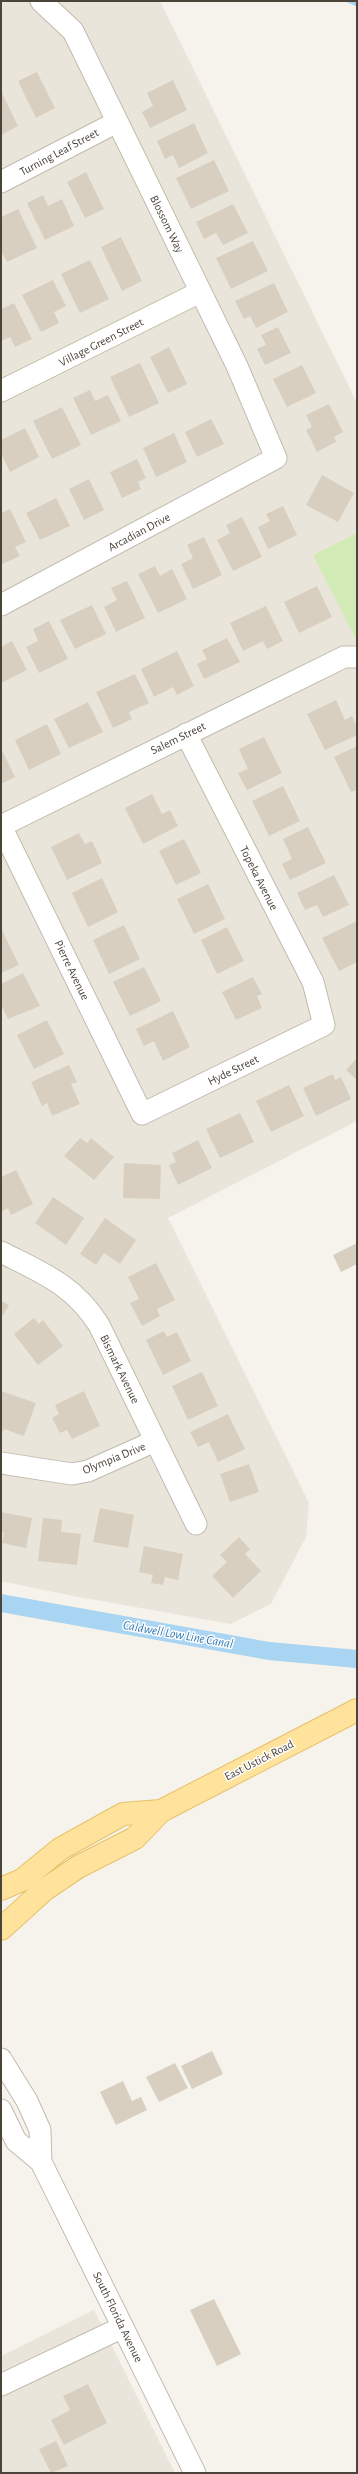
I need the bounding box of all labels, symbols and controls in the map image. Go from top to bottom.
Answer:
street label: Turning Leaf Street [17,126,101,178]
street label: Blossom Way [147,193,186,255]
street label: Village Green Street [57,316,145,368]
street label: Arcadian Drive [106,511,172,553]
street label: Salem Street [149,720,207,756]
street label: Topeka Avenue [238,844,280,912]
street label: Pierre Avenue [52,938,92,1002]
street label: Hyde Street [206,1053,261,1088]
street label: Bismark Avenue [98,1333,142,1405]
street label: Olympia Drive [81,1440,148,1477]
water label: Caldwell Low Line Canal [122,1619,234,1651]
street label: East Ustick Road [222,1737,296,1783]
street label: South Florida Avenue [91,2270,145,2364]

